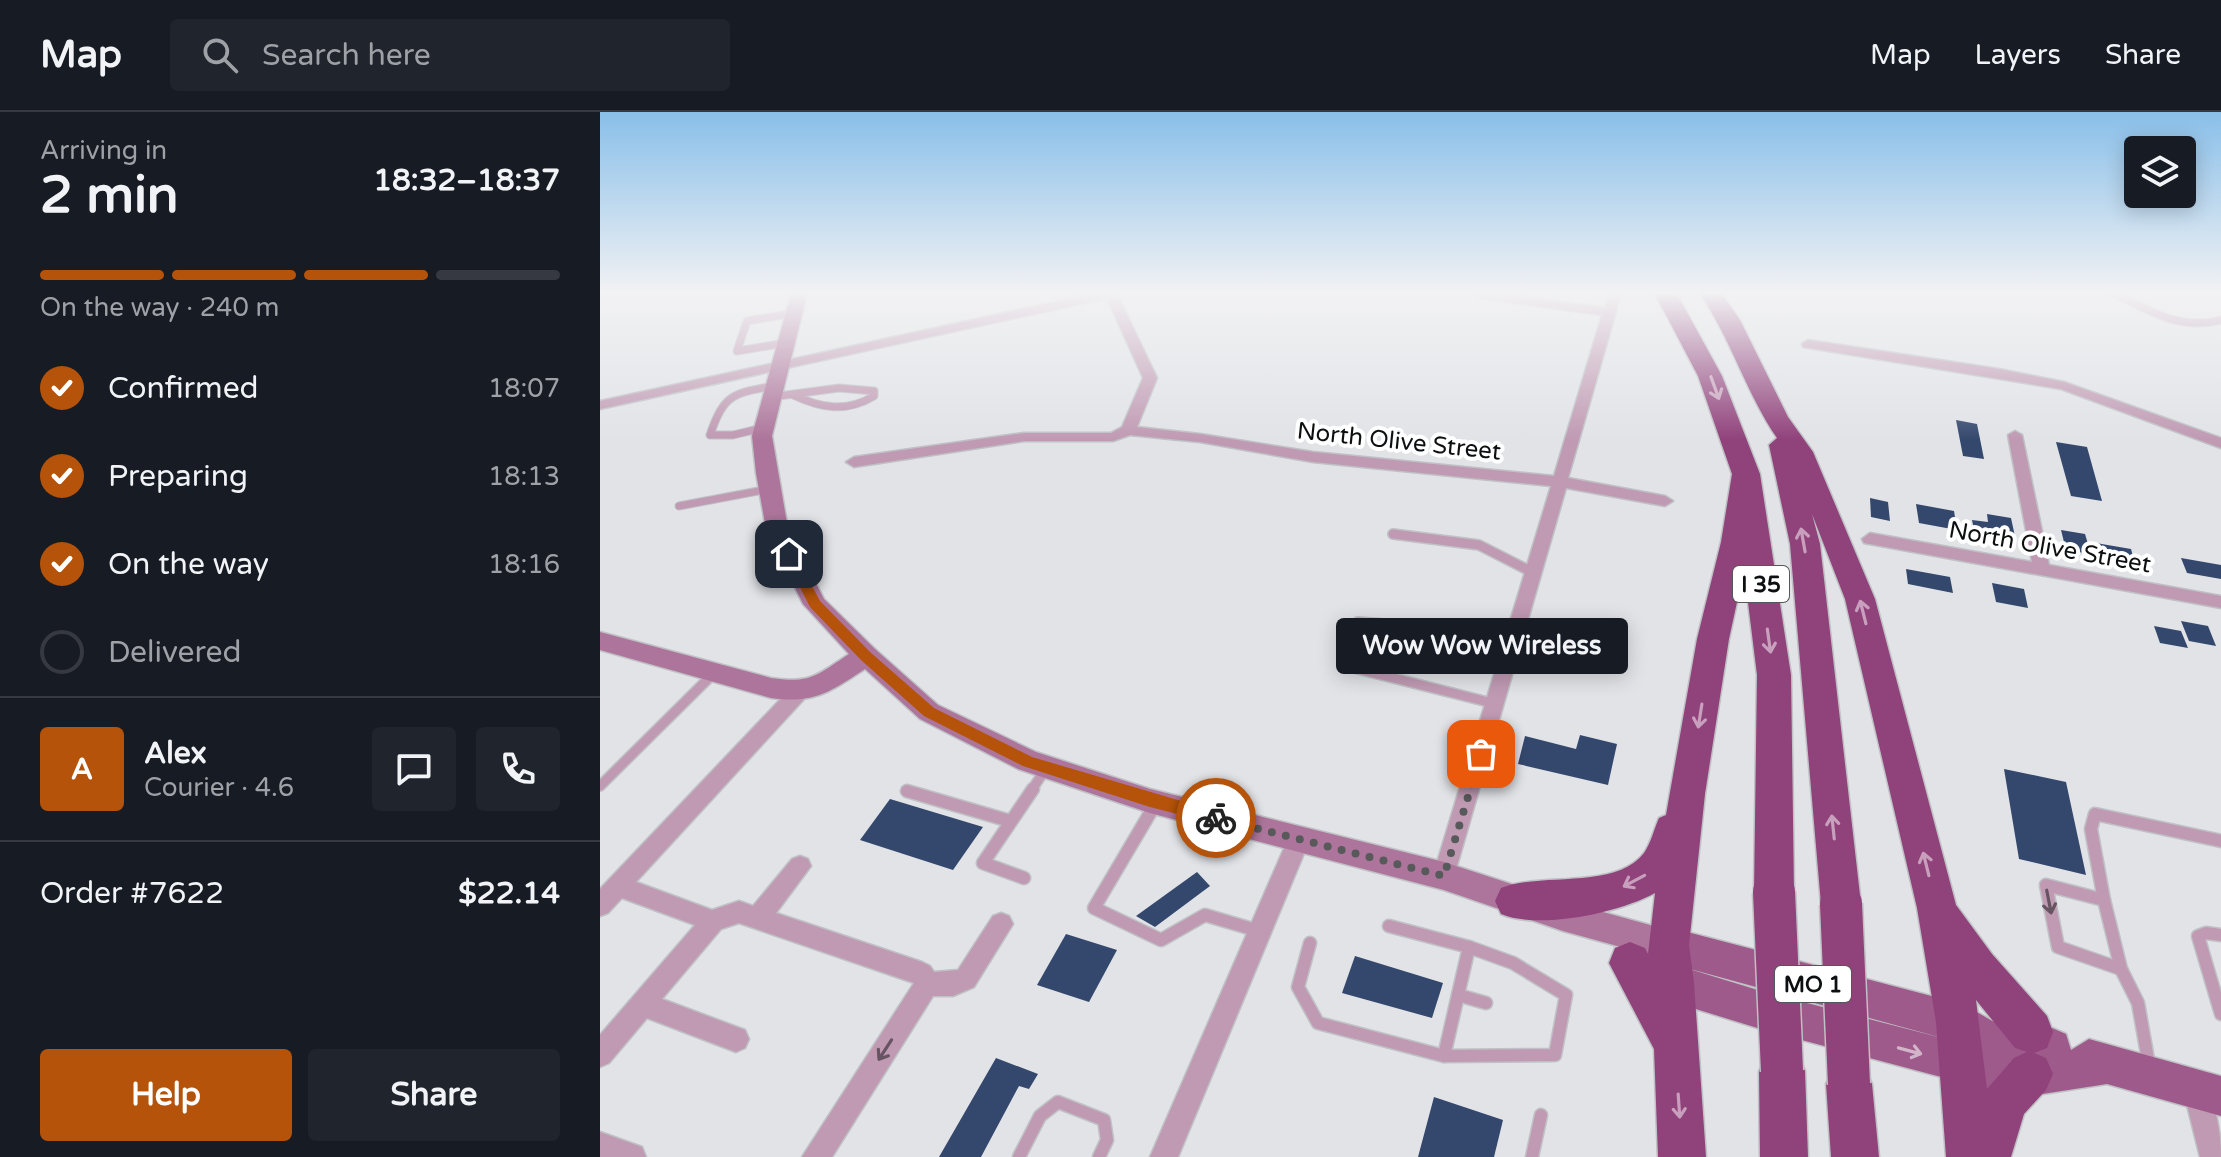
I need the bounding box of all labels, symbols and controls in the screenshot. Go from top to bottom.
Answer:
search box [170,19,730,91]
text: Map [40,32,122,78]
icon: search [198,33,242,77]
text: Search here [262,37,431,74]
text: Map [1870,38,1931,72]
text: Layers [1975,38,2061,72]
text: Share [2105,38,2181,72]
text: Arriving in [40,135,167,166]
map controls [2124,136,2196,208]
button: layers [2124,136,2196,208]
text: 18:32–18:37 [373,162,560,199]
text: 2 min [40,164,179,227]
text: On the way · 240 m [40,292,279,323]
icon: check [40,366,84,410]
text: Confirmed [108,370,259,407]
text: 18:07 [488,373,560,404]
one-way arrow [1709,375,1723,400]
street label: North Olive Street [1296,416,1502,467]
icon: check [40,454,84,498]
text: Preparing [108,458,248,495]
text: 18:13 [488,461,560,492]
street label: North Olive Street [1946,515,2153,580]
pin [755,520,823,588]
one-way arrow [1795,528,1810,554]
icon: home [767,532,811,576]
icon: check [40,542,84,586]
text: On the way [108,546,269,583]
text: 18:16 [488,549,560,580]
road number: I 35 [1733,566,1789,602]
one-way arrow [1854,599,1869,625]
callout: Wow Wow Wireless [1335,618,1627,674]
one-way arrow [1762,628,1777,653]
text: Wow Wow Wireless [1362,630,1602,661]
text: Delivered [108,634,242,671]
one-way arrow [1692,702,1707,728]
pin [1447,720,1515,788]
button: chat [372,727,456,811]
button: phone [476,727,560,811]
icon: bag [1459,732,1503,776]
text: Alex [144,735,207,772]
text: A [71,751,93,788]
text: Courier · 4.6 [144,772,294,803]
courier [1176,778,1256,858]
icon: bike [1194,796,1238,840]
one-way arrow [1825,814,1840,841]
one-way arrow [1917,851,1932,877]
one-way arrow [1622,873,1646,889]
text: Order #7622 [40,875,224,912]
text: $22.14 [458,875,560,912]
one-way arrow [2042,889,2057,914]
road number: MO 1 [1775,966,1851,1002]
one-way arrow [877,1038,893,1061]
one-way arrow [1896,1044,1922,1059]
button: Help [40,1049,292,1141]
button: Share [308,1049,560,1141]
one-way arrow [1672,1092,1687,1119]

